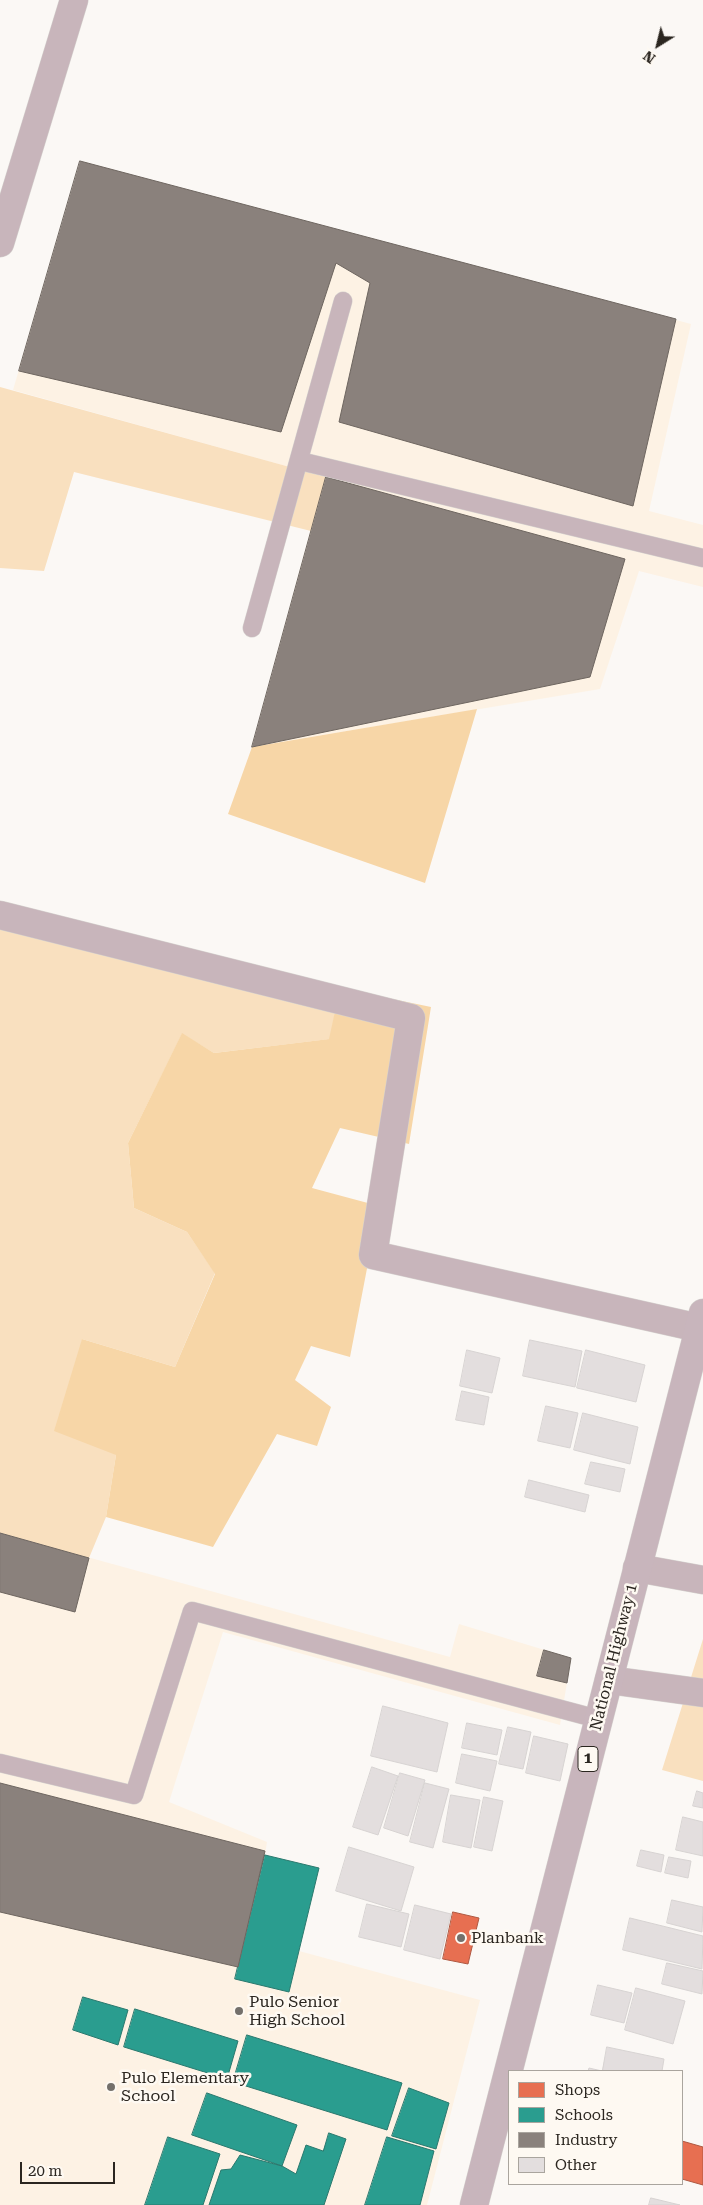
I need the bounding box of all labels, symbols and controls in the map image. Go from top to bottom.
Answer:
north arrow [633,20,683,70]
text: N [640,47,658,67]
street label: National Highway 1 [586,1581,642,1733]
road number: 1 [578,1746,598,1772]
place label: Planbank [471,1928,544,1948]
marker: Planbank [455,1932,467,1944]
place label: Pulo Senior High School [249,1992,345,2030]
marker: Pulo Senior High School [233,2005,245,2017]
place label: Pulo Elementary School [121,2068,249,2106]
legend [508,2070,683,2185]
marker: Pulo Elementary School [105,2081,117,2093]
text: Shops [555,2081,600,2099]
text: Schools [555,2106,613,2124]
text: Industry [555,2131,617,2149]
scale bar [22,2152,118,2184]
text: Other [555,2156,597,2174]
text: 20 m [28,2162,62,2180]

